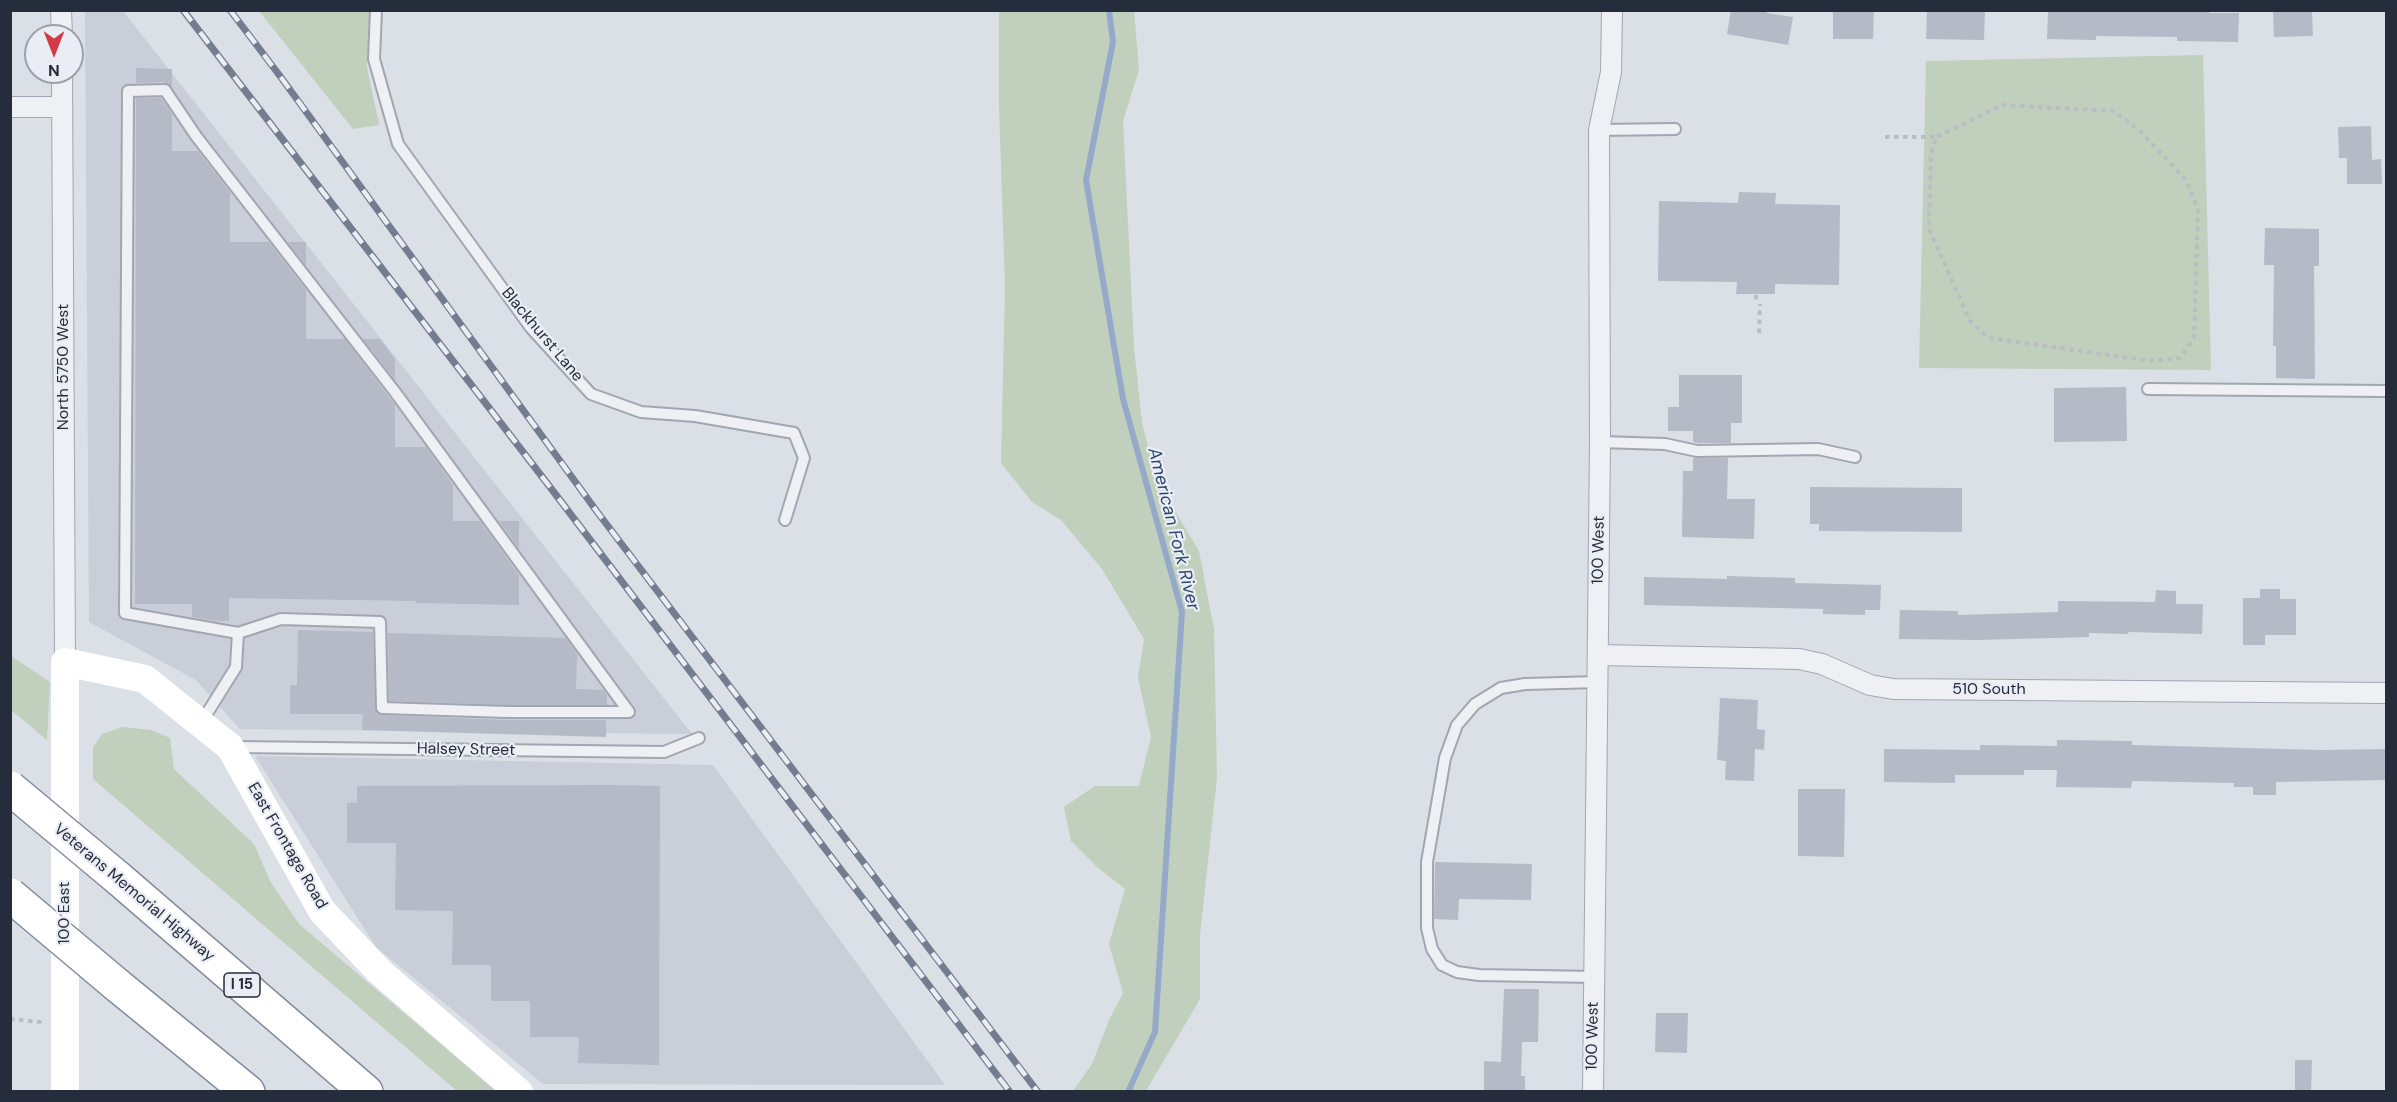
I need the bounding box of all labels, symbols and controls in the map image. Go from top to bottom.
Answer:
north arrow [24,24,84,84]
text: N [48,60,60,81]
street label: Blackhurst Lane [497,284,587,386]
street label: North 5750 West [54,304,74,430]
water label: American Fork River [1142,445,1204,613]
street label: 100 West [1589,515,1609,585]
street label: 510 South [1952,680,2026,700]
street label: Halsey Street [417,740,515,760]
street label: East Frontage Road [243,779,331,913]
street label: Veterans Memorial Highway [50,820,218,966]
street label: 100 East [55,882,75,944]
road number: I 15 [224,973,260,997]
street label: 100 West [1583,1001,1603,1071]

